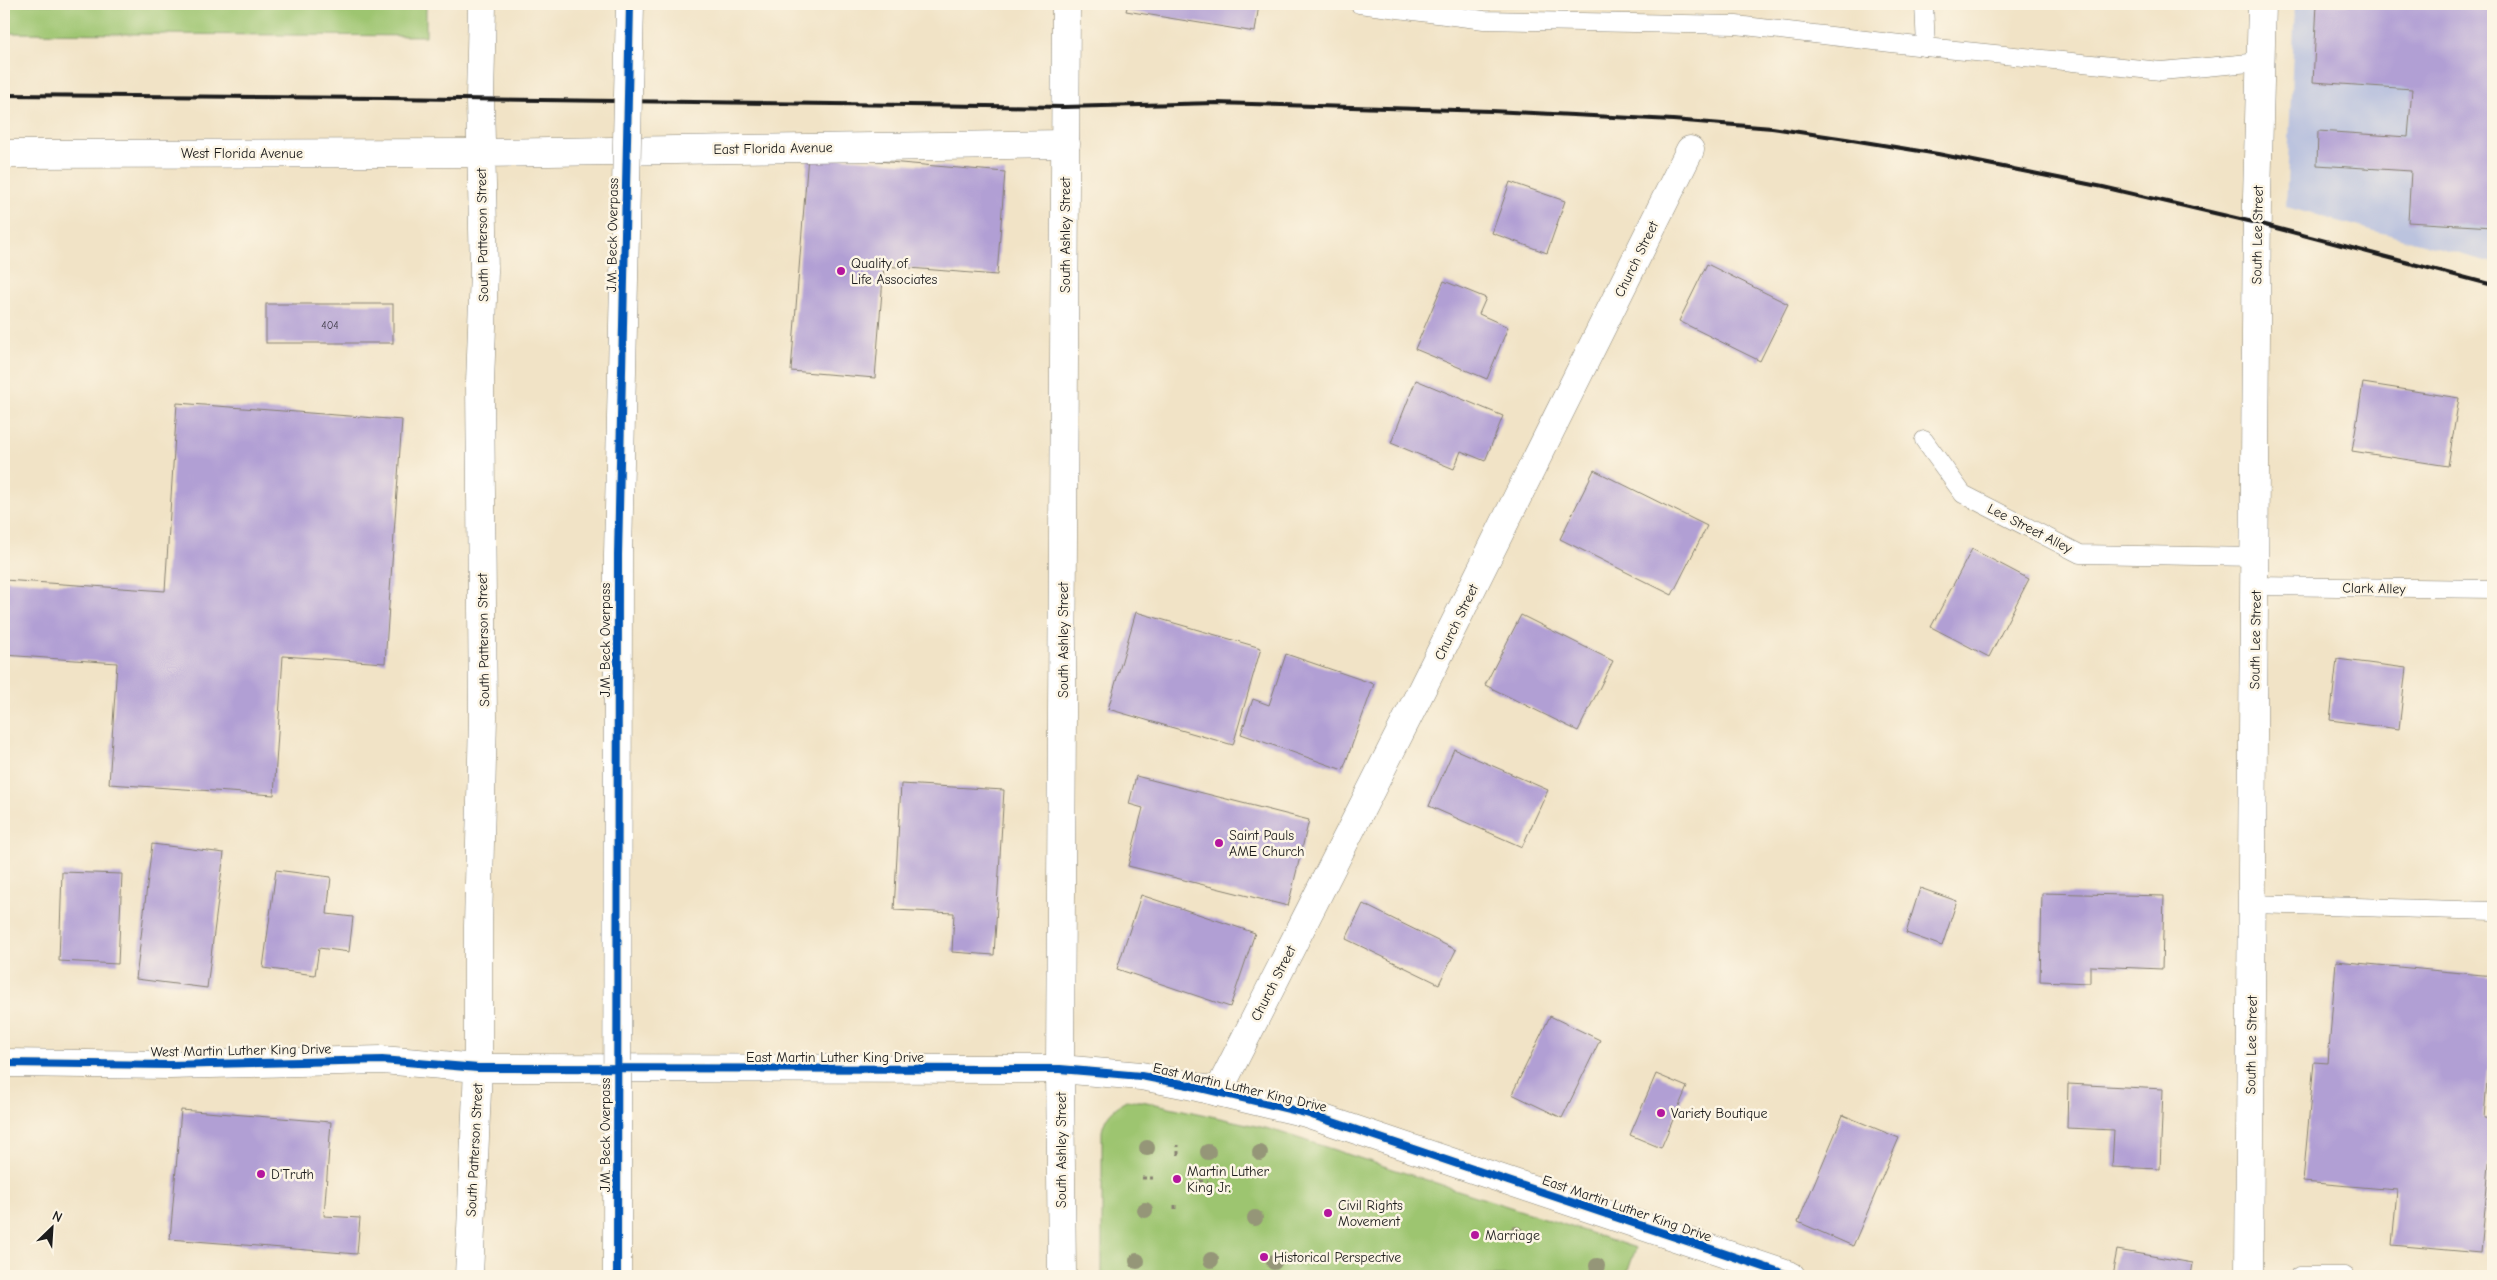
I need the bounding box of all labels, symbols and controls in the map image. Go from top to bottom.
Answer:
street label: East Florida Avenue [713,139,833,158]
street label: West Florida Avenue [181,145,303,162]
street label: South Patterson Street [473,167,492,302]
street label: South Ashley Street [1057,176,1074,293]
street label: J.M. Beck Overpass [603,177,622,292]
street label: South Lee Street [2248,184,2267,285]
street label: Church Street [1611,218,1663,300]
place label: Quality of Life Associates [851,255,937,288]
marker: Quality of Life Associates [835,265,847,277]
house number: 404 [321,319,339,332]
street label: Lee Street Alley [1985,500,2076,557]
street label: South Patterson Street [474,572,493,707]
street label: Clark Alley [2342,579,2407,598]
street label: South Ashley Street [1055,581,1072,698]
street label: Church Street [1431,581,1483,663]
street label: J.M. Beck Overpass [597,583,614,697]
street label: South Lee Street [2246,589,2265,690]
place label: Saint Pauls AME Church [1229,827,1305,860]
marker: Saint Pauls AME Church [1213,837,1225,849]
street label: Church Street [1247,942,1300,1024]
street label: South Lee Street [2242,994,2261,1095]
street label: West Martin Luther King Drive [151,1040,331,1061]
street label: East Martin Luther King Drive [746,1049,924,1066]
street label: East Martin Luther King Drive [1151,1059,1329,1116]
street label: J.M. Beck Overpass [597,1078,614,1192]
street label: South Patterson Street [463,1082,487,1217]
street label: South Ashley Street [1053,1091,1070,1208]
place label: Variety Boutique [1671,1105,1767,1122]
marker: Variety Boutique [1655,1107,1667,1119]
place label: Martin Luther King Jr. [1187,1163,1270,1196]
place label: D'Truth [271,1166,314,1183]
marker: D'Truth [255,1168,267,1180]
street label: East Martin Luther King Drive [1540,1171,1714,1245]
marker: Martin Luther King Jr. [1171,1173,1183,1185]
place label: Civil Rights Movement [1338,1197,1403,1230]
north arrow [28,1202,78,1252]
text: N [50,1207,65,1226]
marker: Civil Rights Movement [1322,1207,1334,1219]
place label: Marriage [1485,1227,1540,1244]
marker: Marriage [1469,1229,1481,1241]
place label: Historical Perspective [1274,1249,1401,1266]
marker: Historical Perspective [1258,1251,1270,1263]

